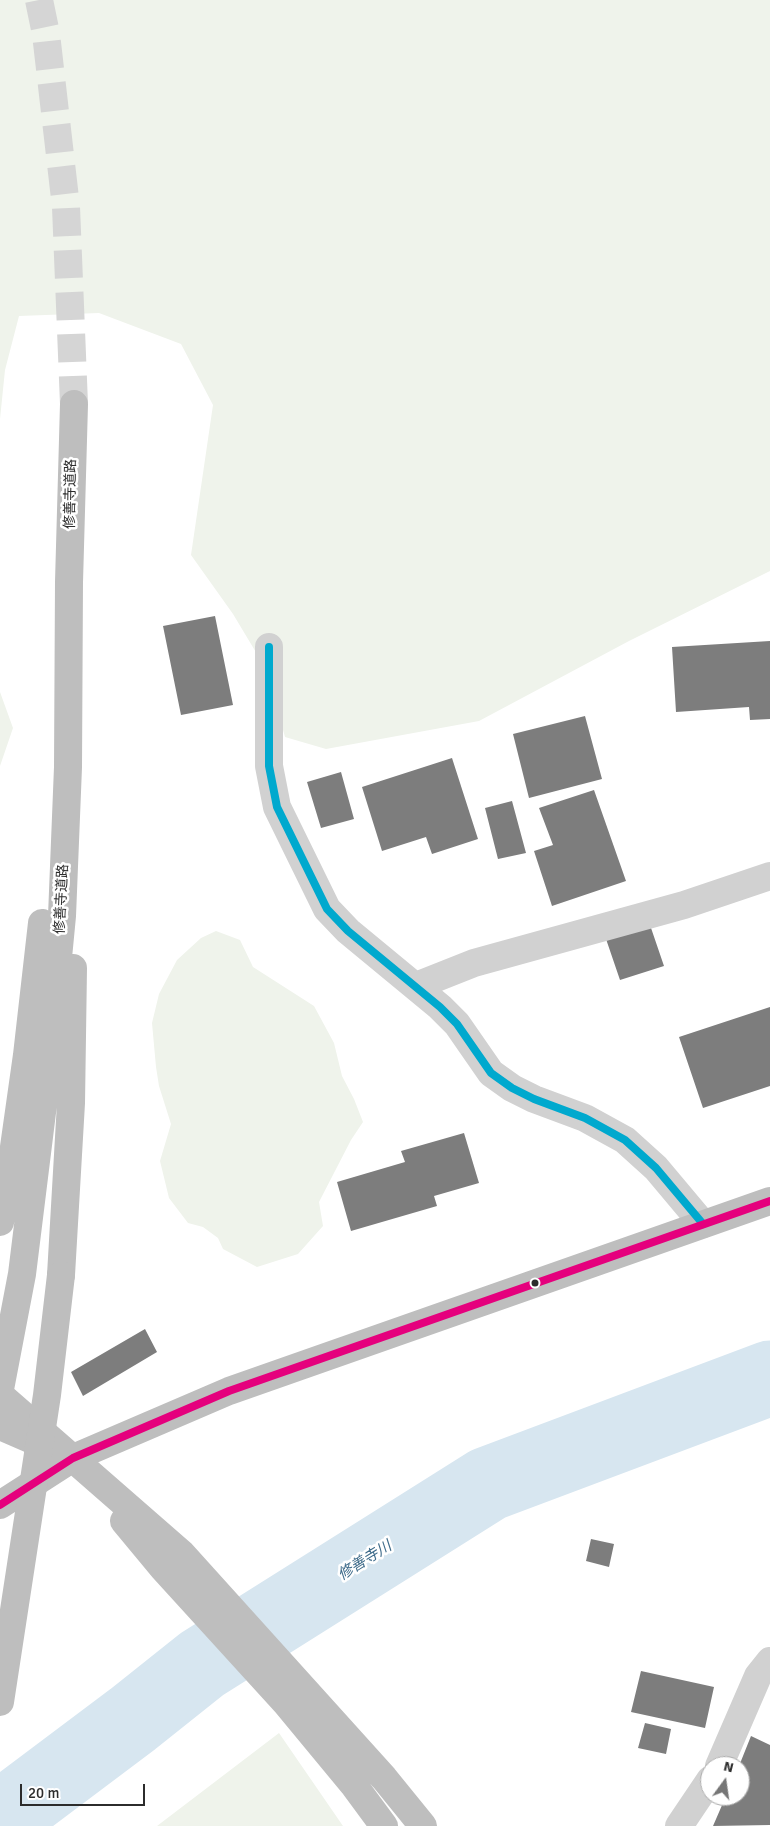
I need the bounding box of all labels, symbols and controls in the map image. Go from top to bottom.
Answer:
street label: 修善寺道路 [62,459,80,529]
street label: 修善寺道路 [52,864,72,934]
unlabelled marker [530,1278,540,1288]
water label: 修善寺川 [335,1537,395,1585]
north arrow [700,1756,750,1806]
text: N [722,1758,735,1776]
scale bar [22,1774,148,1806]
text: 20 m [28,1784,59,1802]

